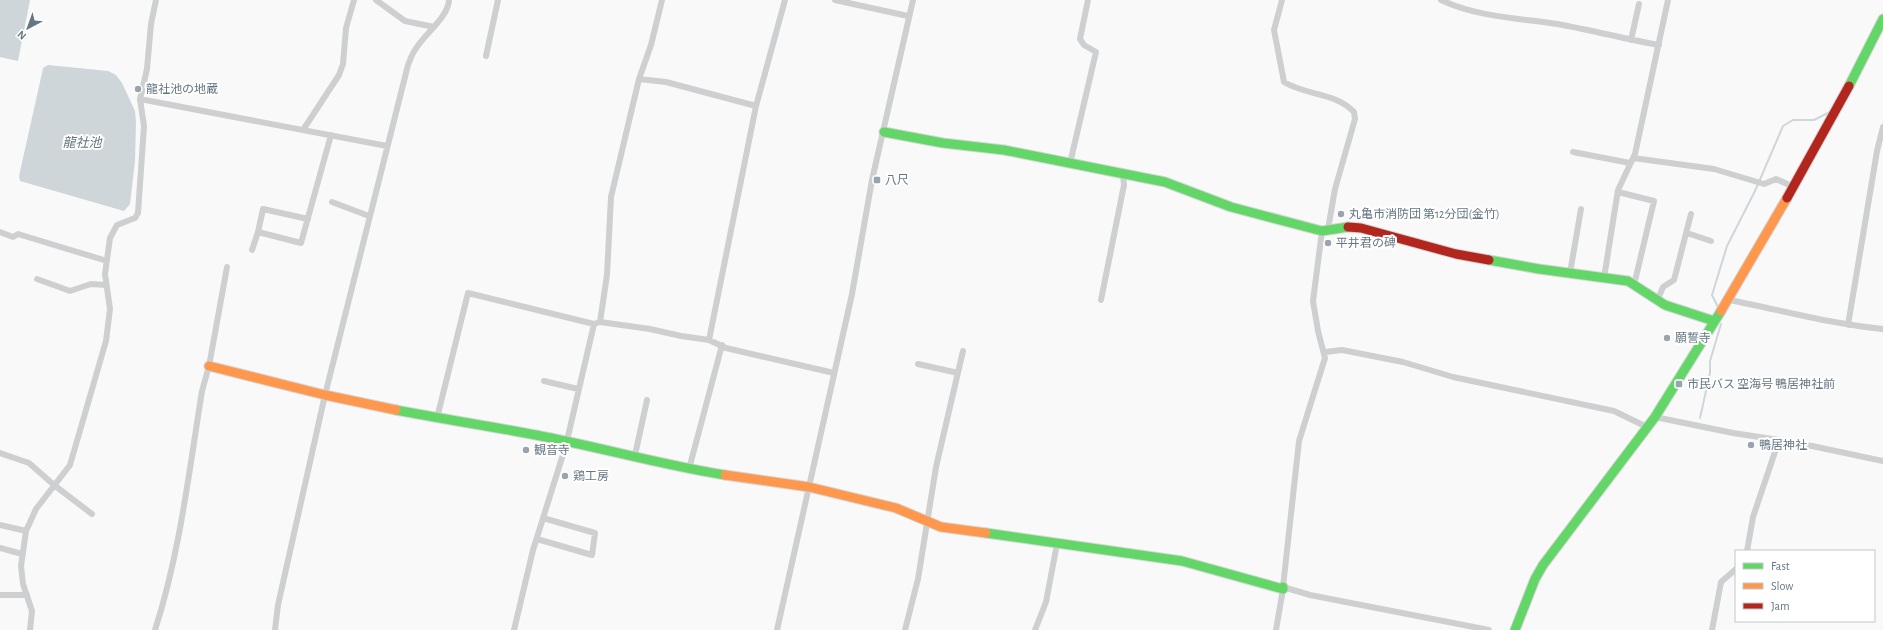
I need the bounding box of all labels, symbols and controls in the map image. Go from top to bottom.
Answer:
north arrow [8,8,48,48]
text: N [15,29,28,42]
place label: 龍社池の地蔵 [146,83,218,95]
marker: 龍社池の地蔵 [133,84,143,94]
water label: 龍社池 [62,136,103,150]
place label: 八尺 [885,174,909,186]
marker: 八尺 [872,175,882,185]
place label: 丸亀市消防団 第12分団(金竹) [1349,207,1500,220]
marker: 丸亀市消防団 第12分団(金竹) [1336,209,1346,219]
place label: 平井君の碑 [1336,236,1396,249]
marker: 平井君の碑 [1323,238,1333,248]
place label: 願誓寺 [1675,332,1711,344]
marker: 願誓寺 [1662,333,1672,343]
place label: 市民バス 空海号 鴨居神社前 [1687,377,1835,390]
marker: 市民バス 空海号 鴨居神社前 [1674,379,1684,389]
place label: 鴨居神社 [1759,438,1807,451]
marker: 鴨居神社 [1746,440,1756,450]
place label: 観音寺 [534,443,570,456]
marker: 観音寺 [521,445,531,455]
place label: 鶏工房 [573,469,609,482]
marker: 鶏工房 [560,471,570,481]
legend [1735,550,1875,622]
text: Fast [1771,560,1790,572]
text: Slow [1771,580,1793,592]
text: Jam [1771,600,1790,612]

